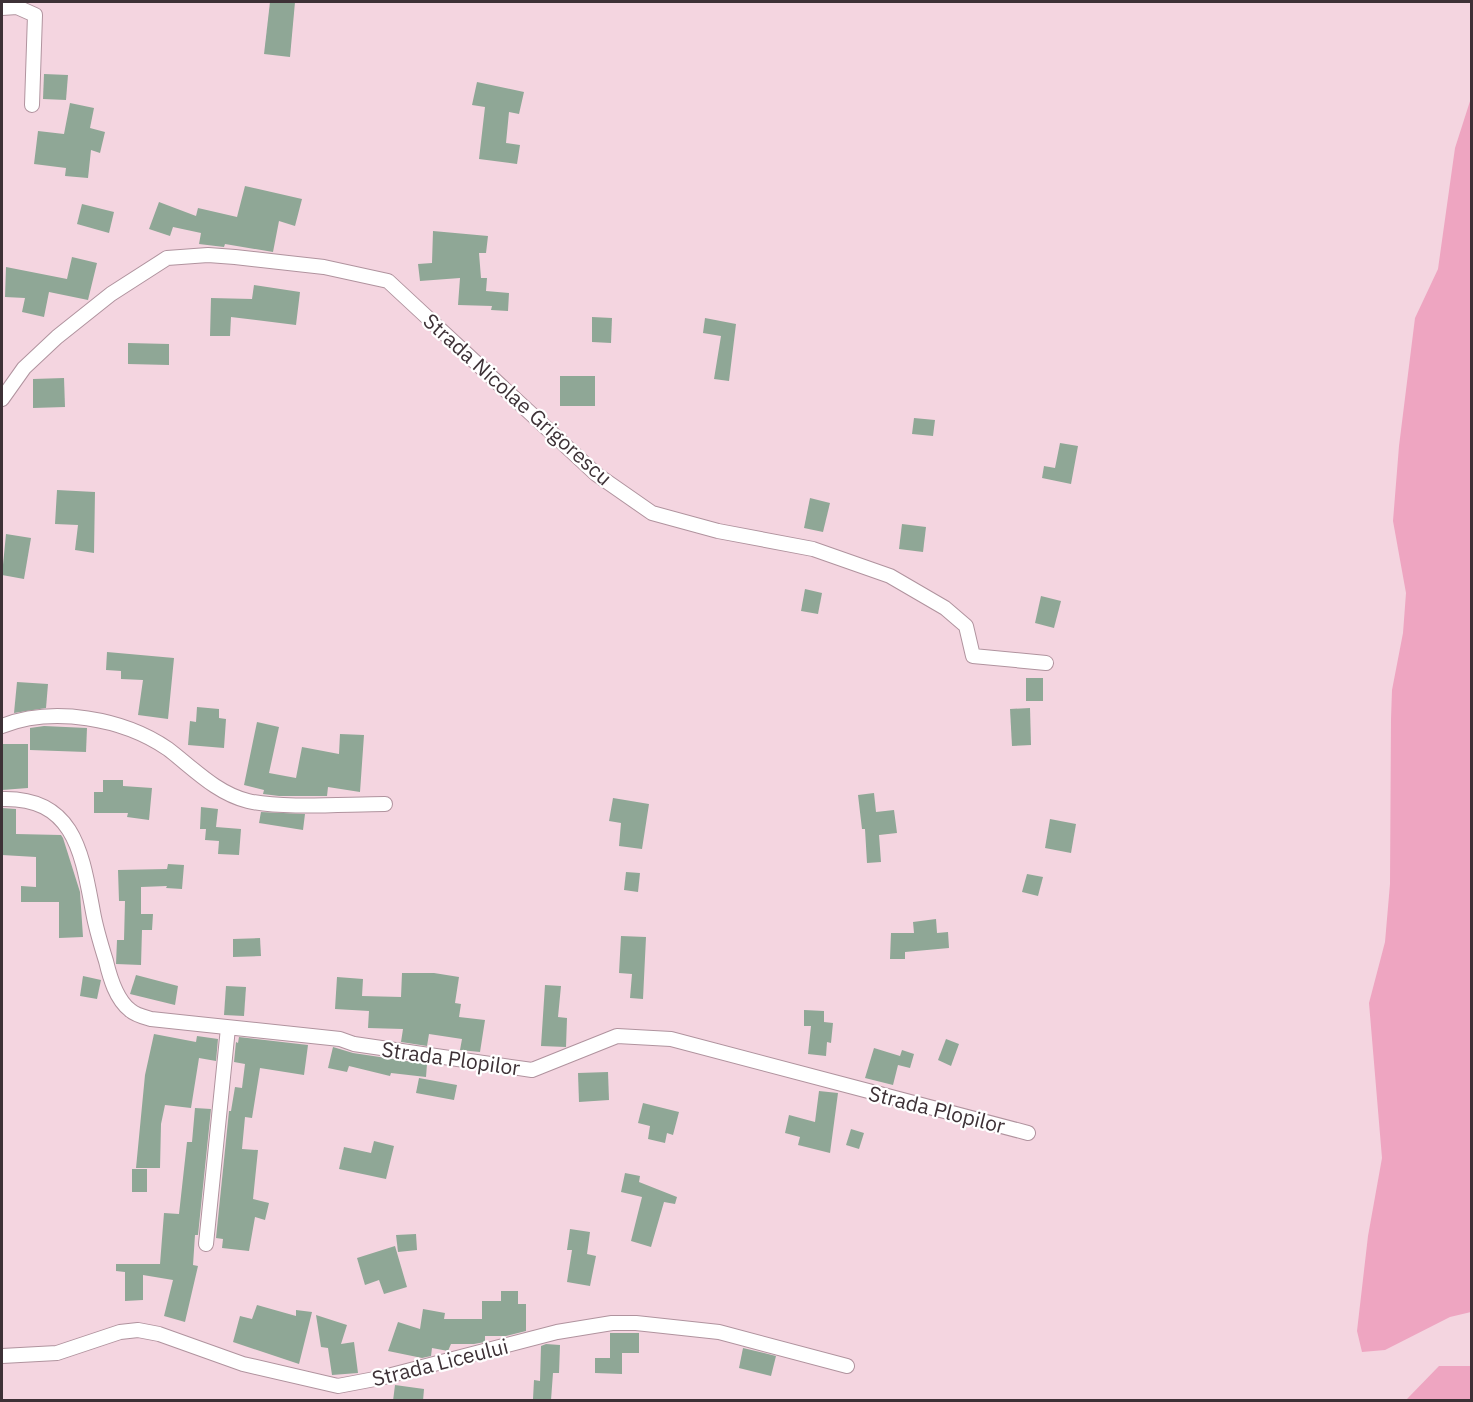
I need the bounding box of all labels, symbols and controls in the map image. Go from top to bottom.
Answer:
street label: Strada Nicolae Grigorescu [418,307,618,491]
street label: Strada Plopilor [380,1034,522,1082]
street label: Strada Plopilor [866,1079,1008,1140]
street label: Strada Liceului [369,1332,511,1392]

